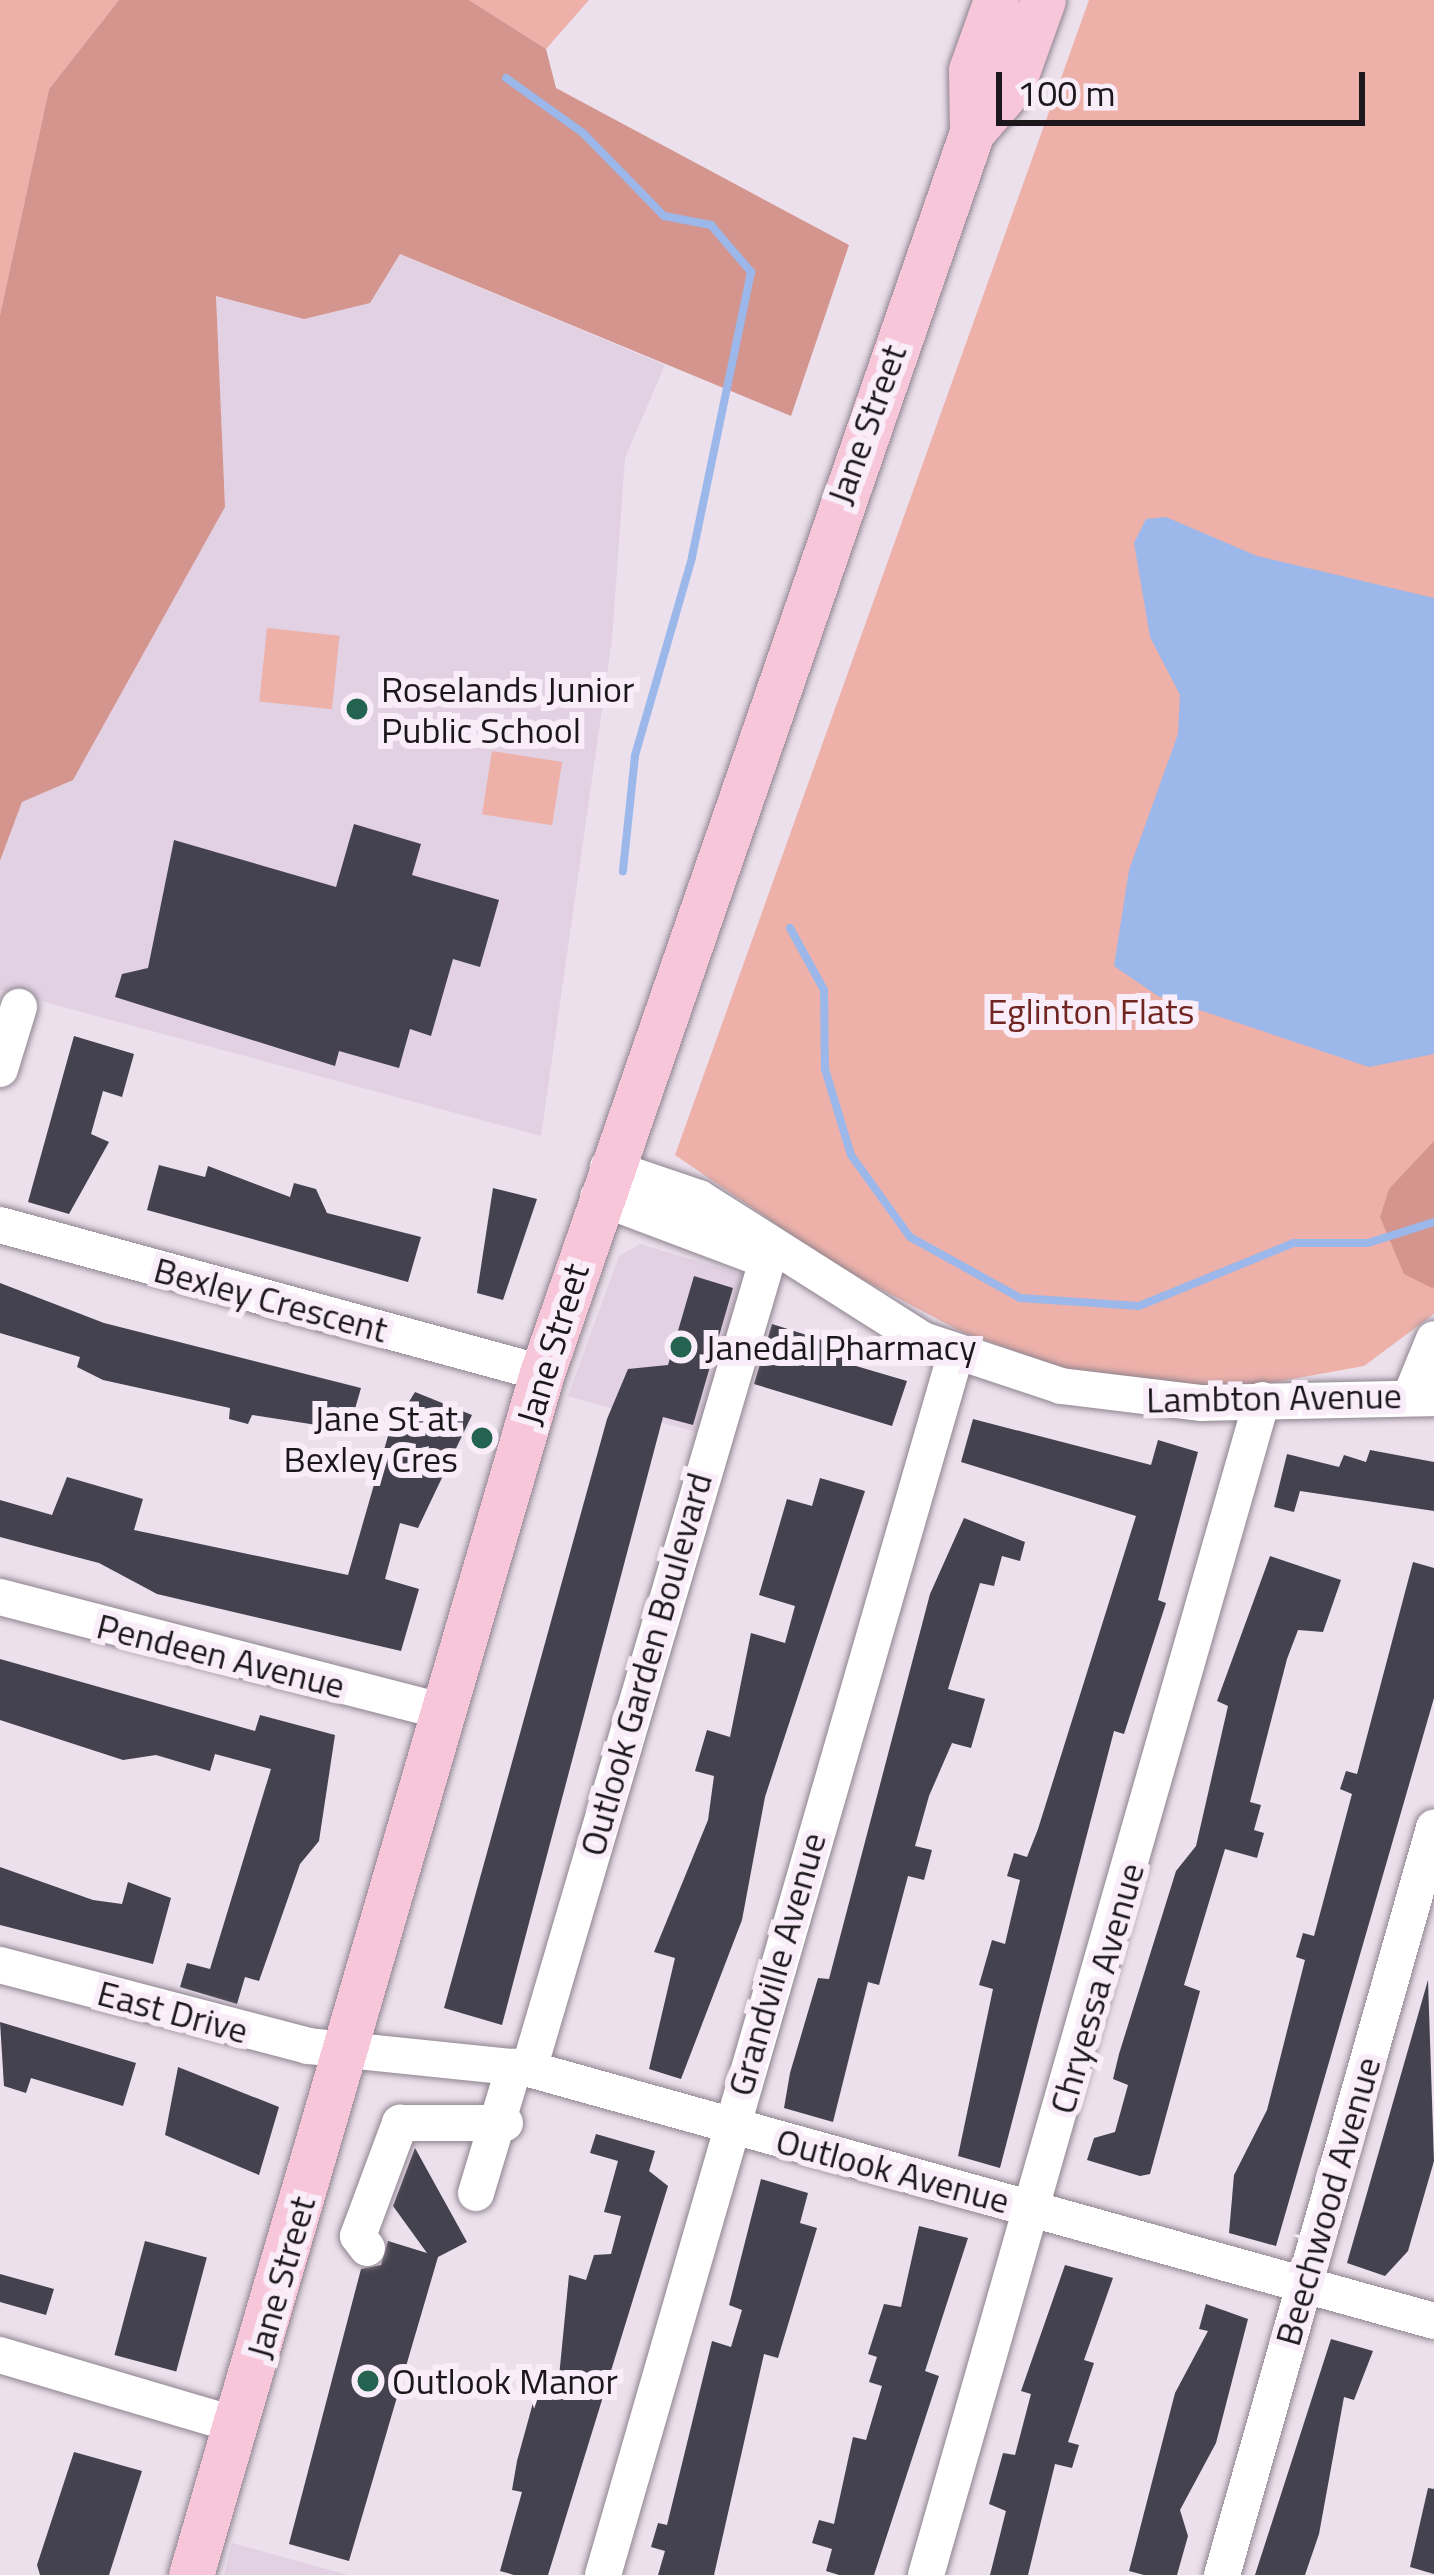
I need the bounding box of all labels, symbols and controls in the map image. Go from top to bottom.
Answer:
scale bar [1002,48,1371,122]
text: 100 m [1017,65,1116,120]
street label: Jane Street [817,338,915,510]
place label: Roselands Junior Public School [381,666,634,751]
marker: Roselands Junior Public School [344,696,370,722]
park label: Eglinton Flats [988,989,1194,1033]
street label: Bexley Crescent [150,1247,392,1351]
street label: Jane Street [507,1258,597,1430]
place label: Janedal Pharmacy [705,1325,977,1369]
marker: Janedal Pharmacy [668,1334,694,1360]
street label: Lambton Avenue [1146,1373,1402,1421]
place label: Jane St at Bexley Cres [284,1395,458,1480]
marker: Jane St at Bexley Cres [469,1425,495,1451]
street label: Outlook Garden Boulevard [570,1468,720,1860]
street label: Pendeen Avenue [93,1603,349,1707]
street label: Grandville Avenue [718,1828,834,2100]
street label: Chryessa Avenue [1040,1858,1152,2118]
street label: East Drive [93,1970,253,2052]
street label: Beechwood Avenue [1265,2052,1389,2350]
street label: Outlook Avenue [772,2118,1014,2222]
street label: Jane Street [236,2191,324,2363]
place label: Outlook Manor [392,2359,618,2403]
marker: Outlook Manor [355,2368,381,2394]

